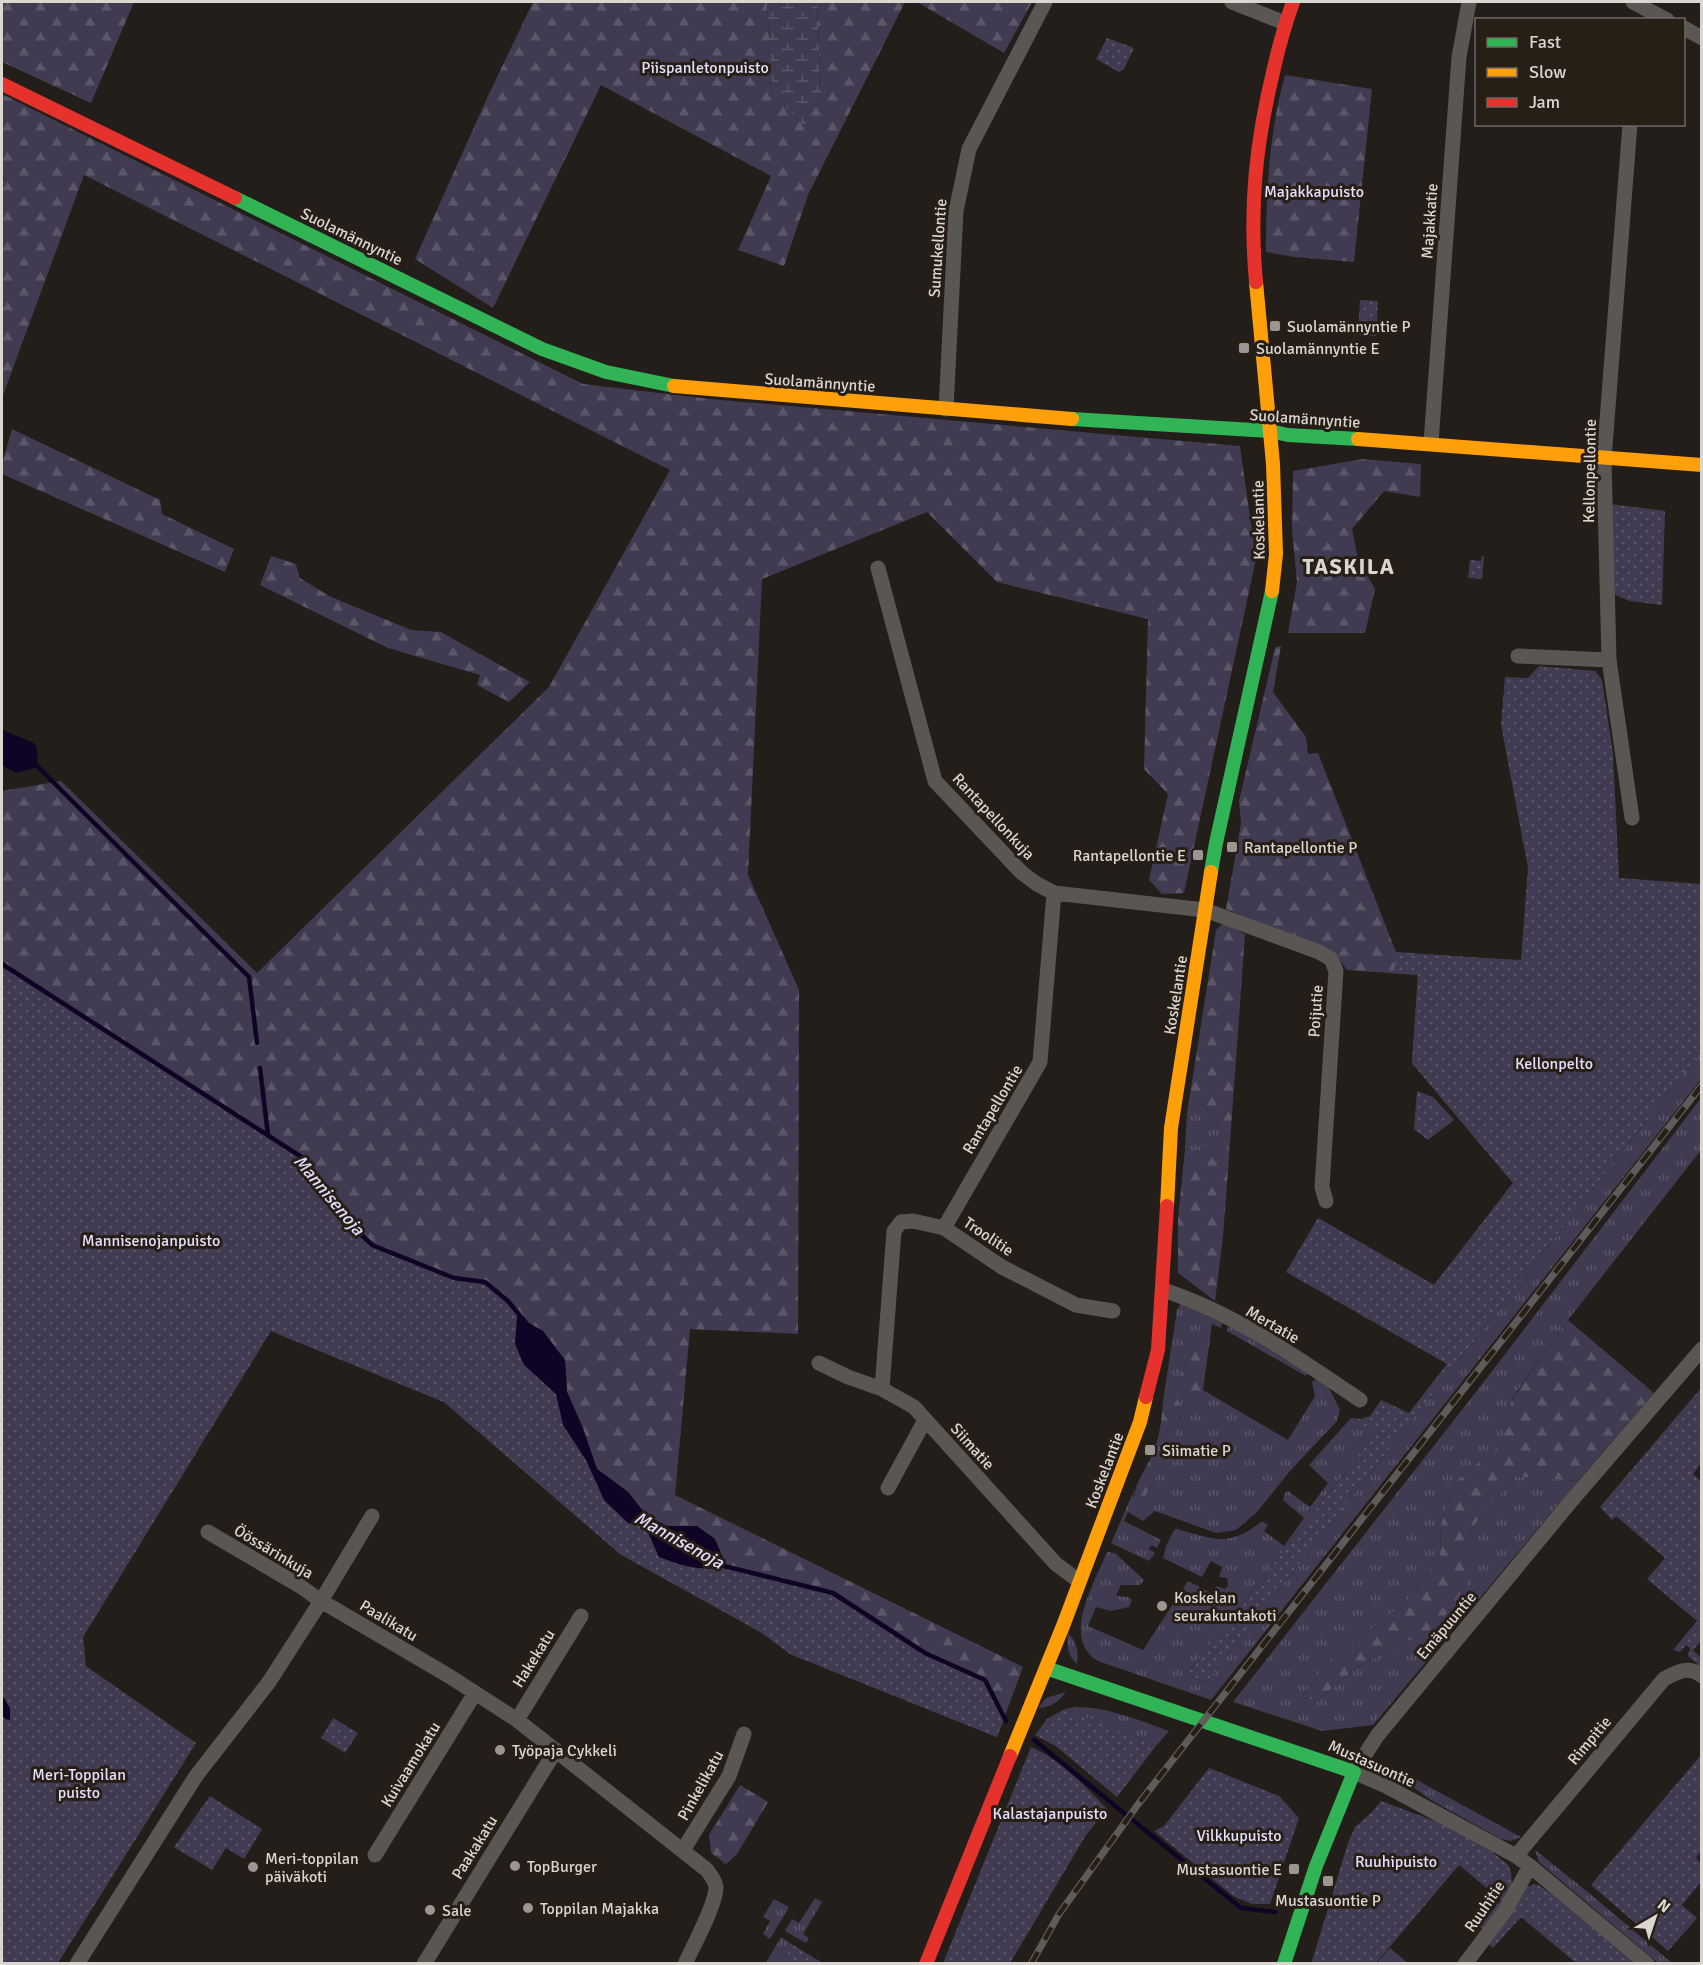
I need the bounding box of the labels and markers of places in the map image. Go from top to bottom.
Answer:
place label: Suolamännyntie P [1287,317,1411,337]
marker: Suolamännyntie P [1268,319,1282,333]
place label: Suolamännyntie E [1256,339,1380,359]
marker: Suolamännyntie E [1237,341,1251,355]
place label: Rantapellontie P [1244,838,1357,858]
marker: Rantapellontie P [1225,840,1239,854]
place label: Rantapellontie E [1073,846,1186,866]
marker: Rantapellontie E [1191,848,1205,862]
place label: Siimatie P [1162,1441,1231,1461]
marker: Siimatie P [1143,1443,1157,1457]
place label: Koskelan seurakuntakoti [1174,1588,1277,1626]
marker: Koskelan seurakuntakoti [1155,1599,1169,1613]
place label: Työpaja Cykkeli [512,1741,617,1761]
marker: Työpaja Cykkeli [493,1743,507,1757]
place label: Meri-toppilan päiväkoti [265,1849,359,1887]
place label: TopBurger [527,1857,597,1877]
marker: TopBurger [508,1859,522,1873]
marker: Meri-toppilan päiväkoti [246,1860,260,1874]
place label: Mustasuontie E [1176,1860,1282,1880]
marker: Mustasuontie E [1287,1862,1301,1876]
marker: Mustasuontie P [1321,1874,1335,1888]
place label: Mustasuontie P [1275,1891,1381,1911]
place label: Toppilan Majakka [540,1899,659,1919]
place label: Sale [442,1901,472,1921]
marker: Toppilan Majakka [521,1901,535,1915]
marker: Sale [423,1903,437,1917]

